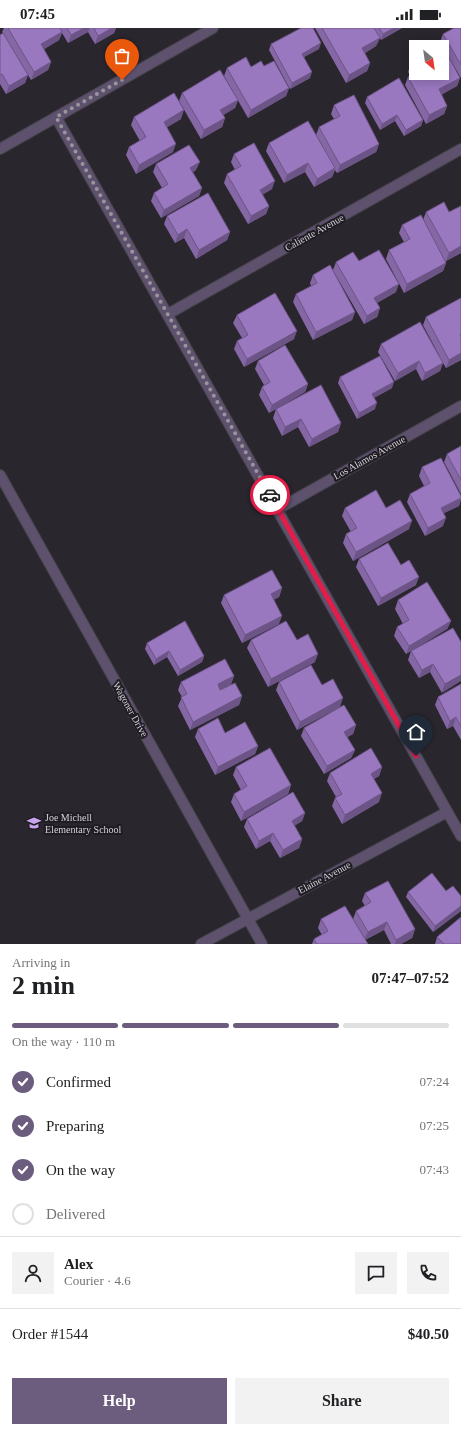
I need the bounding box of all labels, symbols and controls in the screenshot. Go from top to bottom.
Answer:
text: 07:45 [20,6,55,22]
pin [105,39,139,80]
north arrow [409,40,449,80]
map controls [409,40,449,80]
icon: bag [111,45,133,67]
street label: Caliente Avenue [283,211,346,253]
street label: Los Alamos Avenue [331,433,408,482]
courier [250,475,290,515]
icon: car [259,484,281,506]
street label: Wagoner Drive [111,680,150,739]
pin [399,715,433,756]
icon: home [405,721,427,743]
place label: Joe Michell Elementary School [45,812,122,835]
school or university icon: Joe Michell Elementary School [26,815,42,831]
street label: Elaine Avenue [296,859,353,896]
text: Arriving in [12,955,70,970]
text: 07:47–07:52 [372,970,449,986]
text: 2 min [12,971,75,1000]
text: On the way · 110 m [12,1034,115,1049]
icon: check [12,1071,34,1093]
text: Confirmed [46,1074,111,1090]
text: 07:24 [419,1074,449,1089]
icon: check [12,1115,34,1137]
text: Preparing [46,1118,104,1134]
text: 07:25 [419,1118,449,1133]
icon: check [12,1159,34,1181]
text: On the way [46,1162,115,1178]
text: 07:43 [419,1162,449,1177]
text: Delivered [46,1206,105,1222]
button: person [12,1252,54,1294]
button: chat [355,1252,397,1294]
button: phone [407,1252,449,1294]
text: Alex [64,1256,93,1272]
text: Courier · 4.6 [64,1273,131,1288]
text: Order #1544 [12,1326,88,1342]
text: $40.50 [408,1326,449,1342]
button: Help [12,1378,227,1424]
button: Share [235,1378,449,1424]

